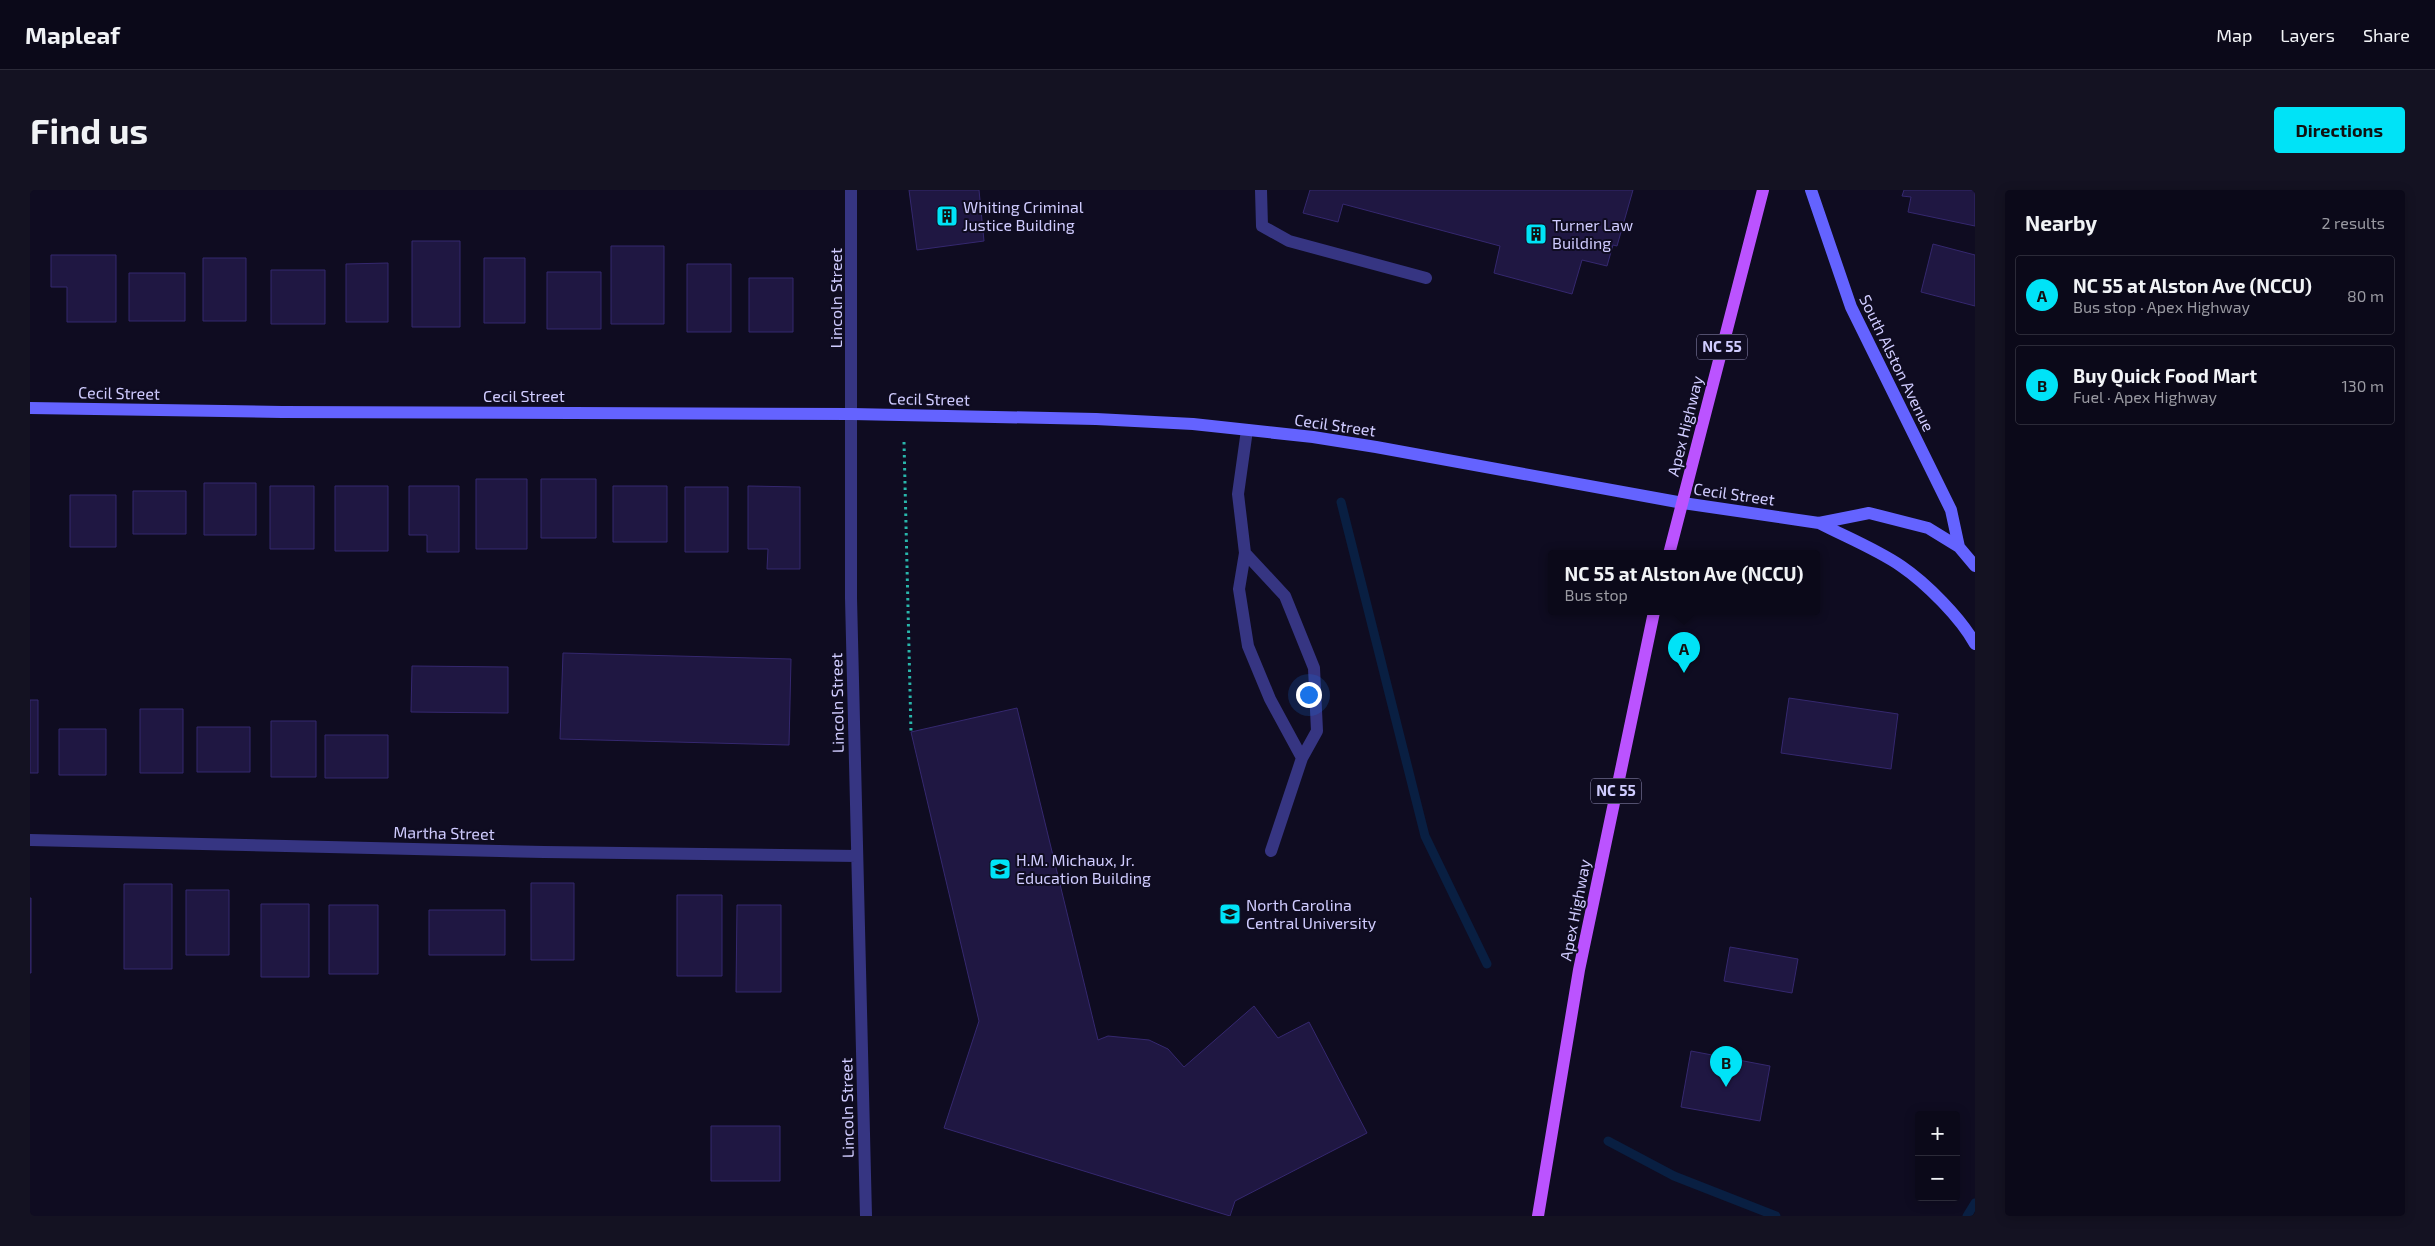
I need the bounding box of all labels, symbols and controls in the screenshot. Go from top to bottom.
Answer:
text: Mapleaf [25,20,120,49]
text: Map [2216,24,2252,46]
text: Layers [2280,24,2335,46]
text: Share [2363,24,2410,46]
button: Directions [2274,107,2405,153]
text: Find us [30,109,148,151]
place label: Whiting Criminal Justice Building [963,197,1084,234]
building icon: Whiting Criminal Justice Building [935,204,959,228]
text: Nearby [2025,210,2097,235]
text: 2 results [2322,213,2385,232]
place label: Turner Law Building [1552,215,1633,252]
building icon: Turner Law Building [1524,222,1548,246]
street label: Lincoln Street [826,248,845,348]
text: NC 55 at Alston Ave (NCCU) [2073,274,2312,297]
text: A [2037,286,2047,305]
text: 80 m [2347,286,2384,305]
street label: South Alston Avenue [1856,291,1939,434]
text: Bus stop · Apex Highway [2073,297,2250,316]
road number: NC 55 [1697,334,1747,360]
text: Buy Quick Food Mart [2073,364,2257,387]
street label: Apex Highway [1663,373,1706,478]
text: B [2037,376,2047,395]
text: 130 m [2342,376,2384,395]
street label: Cecil Street [78,382,160,403]
street label: Cecil Street [483,386,565,405]
text: Fuel · Apex Highway [2073,387,2217,406]
street label: Cecil Street [888,388,970,409]
street label: Cecil Street [1293,409,1377,440]
street label: Cecil Street [1692,478,1776,509]
popup [1548,550,1820,615]
text: NC 55 at Alston Ave (NCCU) [1565,562,1803,585]
text: Bus stop [1565,585,1628,604]
pin: A [1668,632,1700,673]
street label: Lincoln Street [826,653,847,753]
your location [1296,682,1322,708]
road number: NC 55 [1591,778,1641,804]
street label: Martha Street [393,822,495,843]
place label: H.M. Michaux, Jr. Education Building [1016,850,1151,887]
school or university icon: H.M. Michaux, Jr. Education Building [988,857,1012,881]
street label: Apex Highway [1555,857,1594,962]
place label: North Carolina Central University [1246,895,1377,932]
school or university icon: North Carolina Central University [1218,902,1242,926]
pin: B [1710,1046,1742,1087]
street label: Lincoln Street [836,1058,857,1158]
map controls [1915,1111,1960,1201]
button: + [1915,1111,1960,1156]
button: − [1915,1156,1960,1201]

